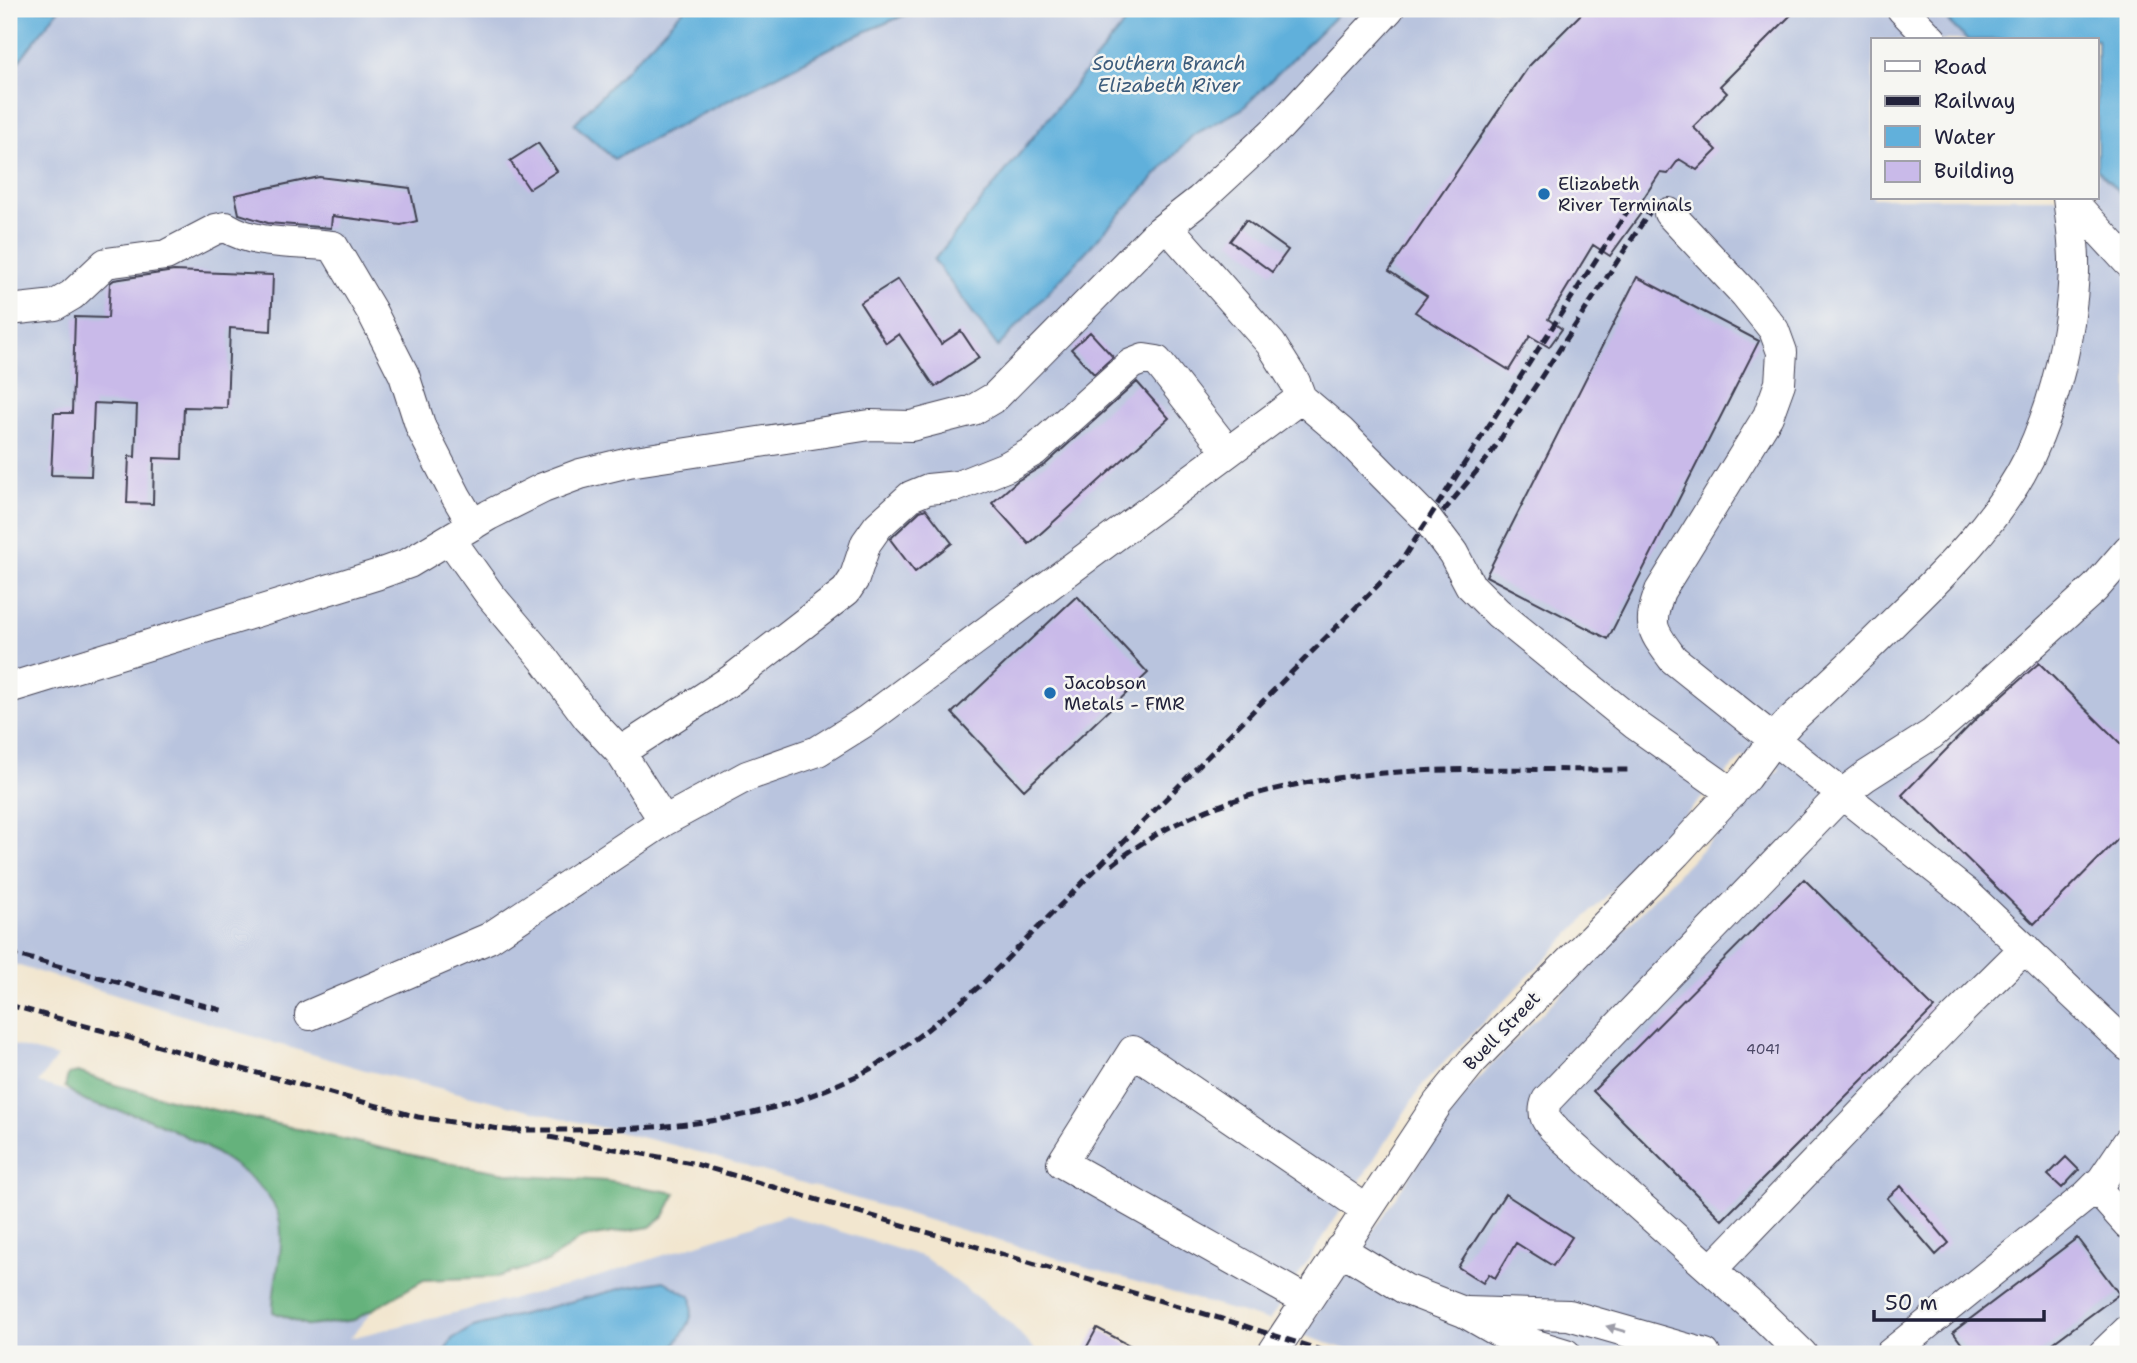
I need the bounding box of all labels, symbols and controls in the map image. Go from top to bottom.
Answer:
legend [1871,38,2098,200]
water label: Southern Branch Elizabeth River [1092,51,1246,98]
text: Road [1934,53,1987,81]
text: Railway [1934,87,2016,115]
text: Water [1934,123,1996,151]
text: Building [1934,157,2014,185]
place label: Elizabeth River Terminals [1558,172,1693,217]
marker: Elizabeth River Terminals [1536,186,1552,202]
place label: Jacobson Metals - FMR [1064,671,1185,716]
marker: Jacobson Metals - FMR [1042,685,1058,701]
street label: Buell Street [1458,986,1546,1076]
house number: 4041 [1746,1040,1780,1058]
scale bar [1874,1279,2044,1323]
text: 50 m [1885,1289,1938,1317]
one-way arrow [1605,1323,1626,1333]

